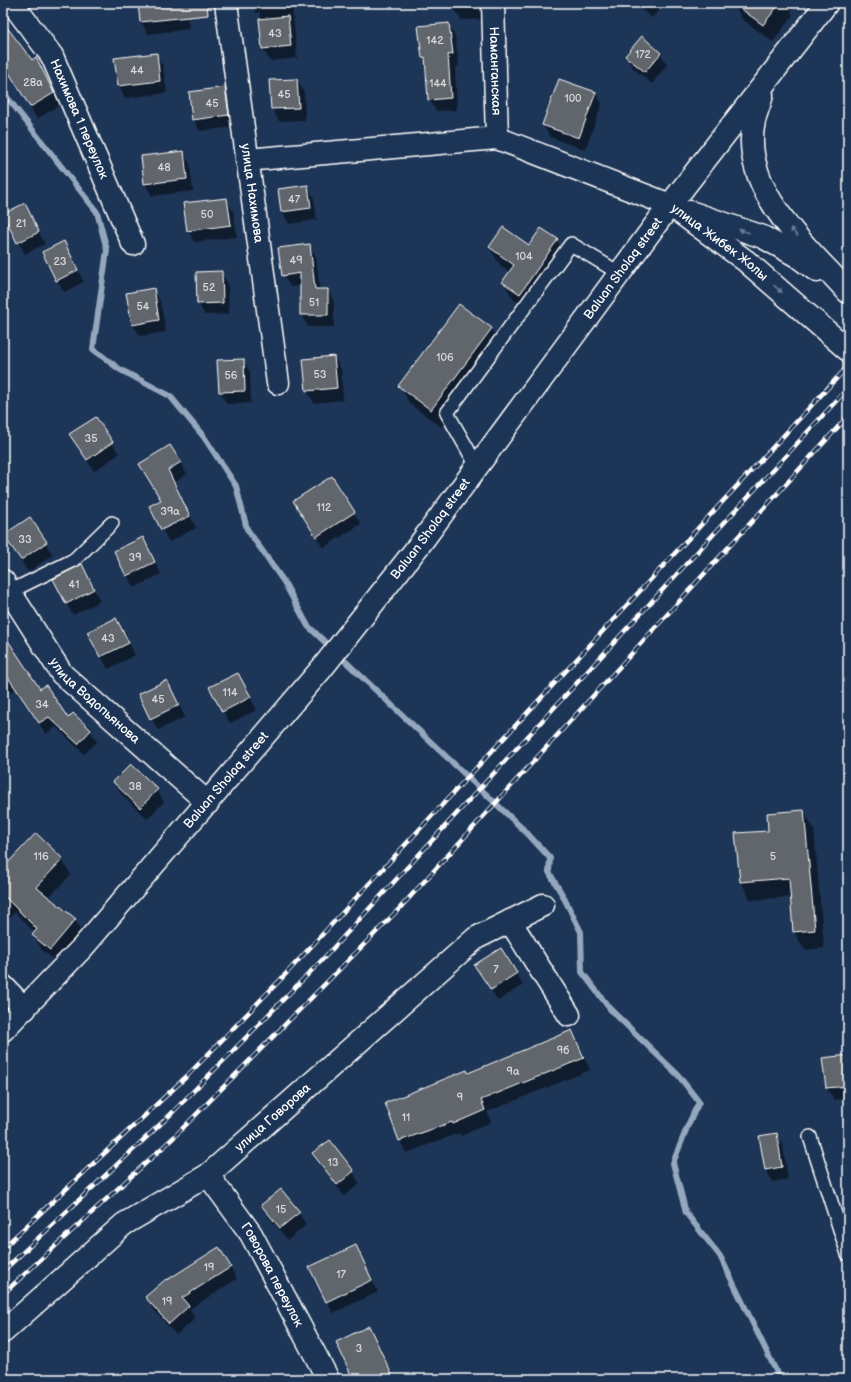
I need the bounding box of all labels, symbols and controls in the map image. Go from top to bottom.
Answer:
street label: Наманганская [486,26,504,116]
house number: 43 [268,27,282,40]
house number: 142 [426,34,444,47]
house number: 172 [635,48,652,61]
street label: Нахимова 1 переулок [46,57,112,181]
house number: 44 [130,64,144,77]
house number: 28а [23,76,43,89]
house number: 144 [429,77,447,90]
house number: 45 [277,88,291,101]
house number: 100 [564,92,582,105]
house number: 45 [205,97,219,110]
street label: улица Нахимова [237,143,267,244]
house number: 48 [157,161,171,174]
house number: 47 [288,193,301,206]
street label: улица Жибек Жолы [668,200,771,284]
house number: 50 [201,208,214,221]
street label: Baluan Sholaq street [580,214,666,323]
house number: 21 [16,217,26,230]
one-way arrow [738,227,750,233]
one-way arrow [790,227,799,236]
house number: 104 [515,250,533,263]
house number: 49 [289,254,303,267]
house number: 23 [53,255,67,268]
house number: 52 [203,281,216,294]
one-way arrow [773,284,783,294]
house number: 51 [309,296,319,309]
house number: 54 [136,300,150,313]
house number: 106 [436,351,454,364]
house number: 53 [313,368,327,381]
house number: 56 [224,369,238,382]
house number: 35 [84,432,98,445]
street label: Baluan Sholaq street [387,475,474,583]
house number: 112 [316,501,332,514]
house number: 39а [160,505,180,518]
house number: 33 [18,533,32,546]
house number: 39 [128,551,142,564]
house number: 41 [69,578,79,591]
house number: 43 [101,632,115,645]
street label: улица Водопьянова [46,655,143,747]
house number: 114 [222,686,238,699]
house number: 45 [151,693,165,706]
house number: 34 [35,698,49,711]
street label: Baluan Sholaq street [180,728,272,832]
house number: 38 [128,780,142,793]
house number: 116 [33,850,49,863]
house number: 5 [770,850,776,863]
house number: 7 [493,963,499,976]
house number: 9б [557,1044,569,1057]
house number: 9а [507,1065,520,1078]
street label: улица Говорова [232,1080,314,1155]
house number: 9 [457,1091,463,1104]
house number: 11 [402,1111,410,1124]
house number: 13 [327,1156,339,1169]
house number: 15 [276,1203,286,1216]
street label: Говорова переулок [237,1219,307,1330]
house number: 19 [204,1261,214,1274]
house number: 17 [336,1268,346,1281]
house number: 19 [162,1295,172,1308]
house number: 3 [356,1342,363,1355]

